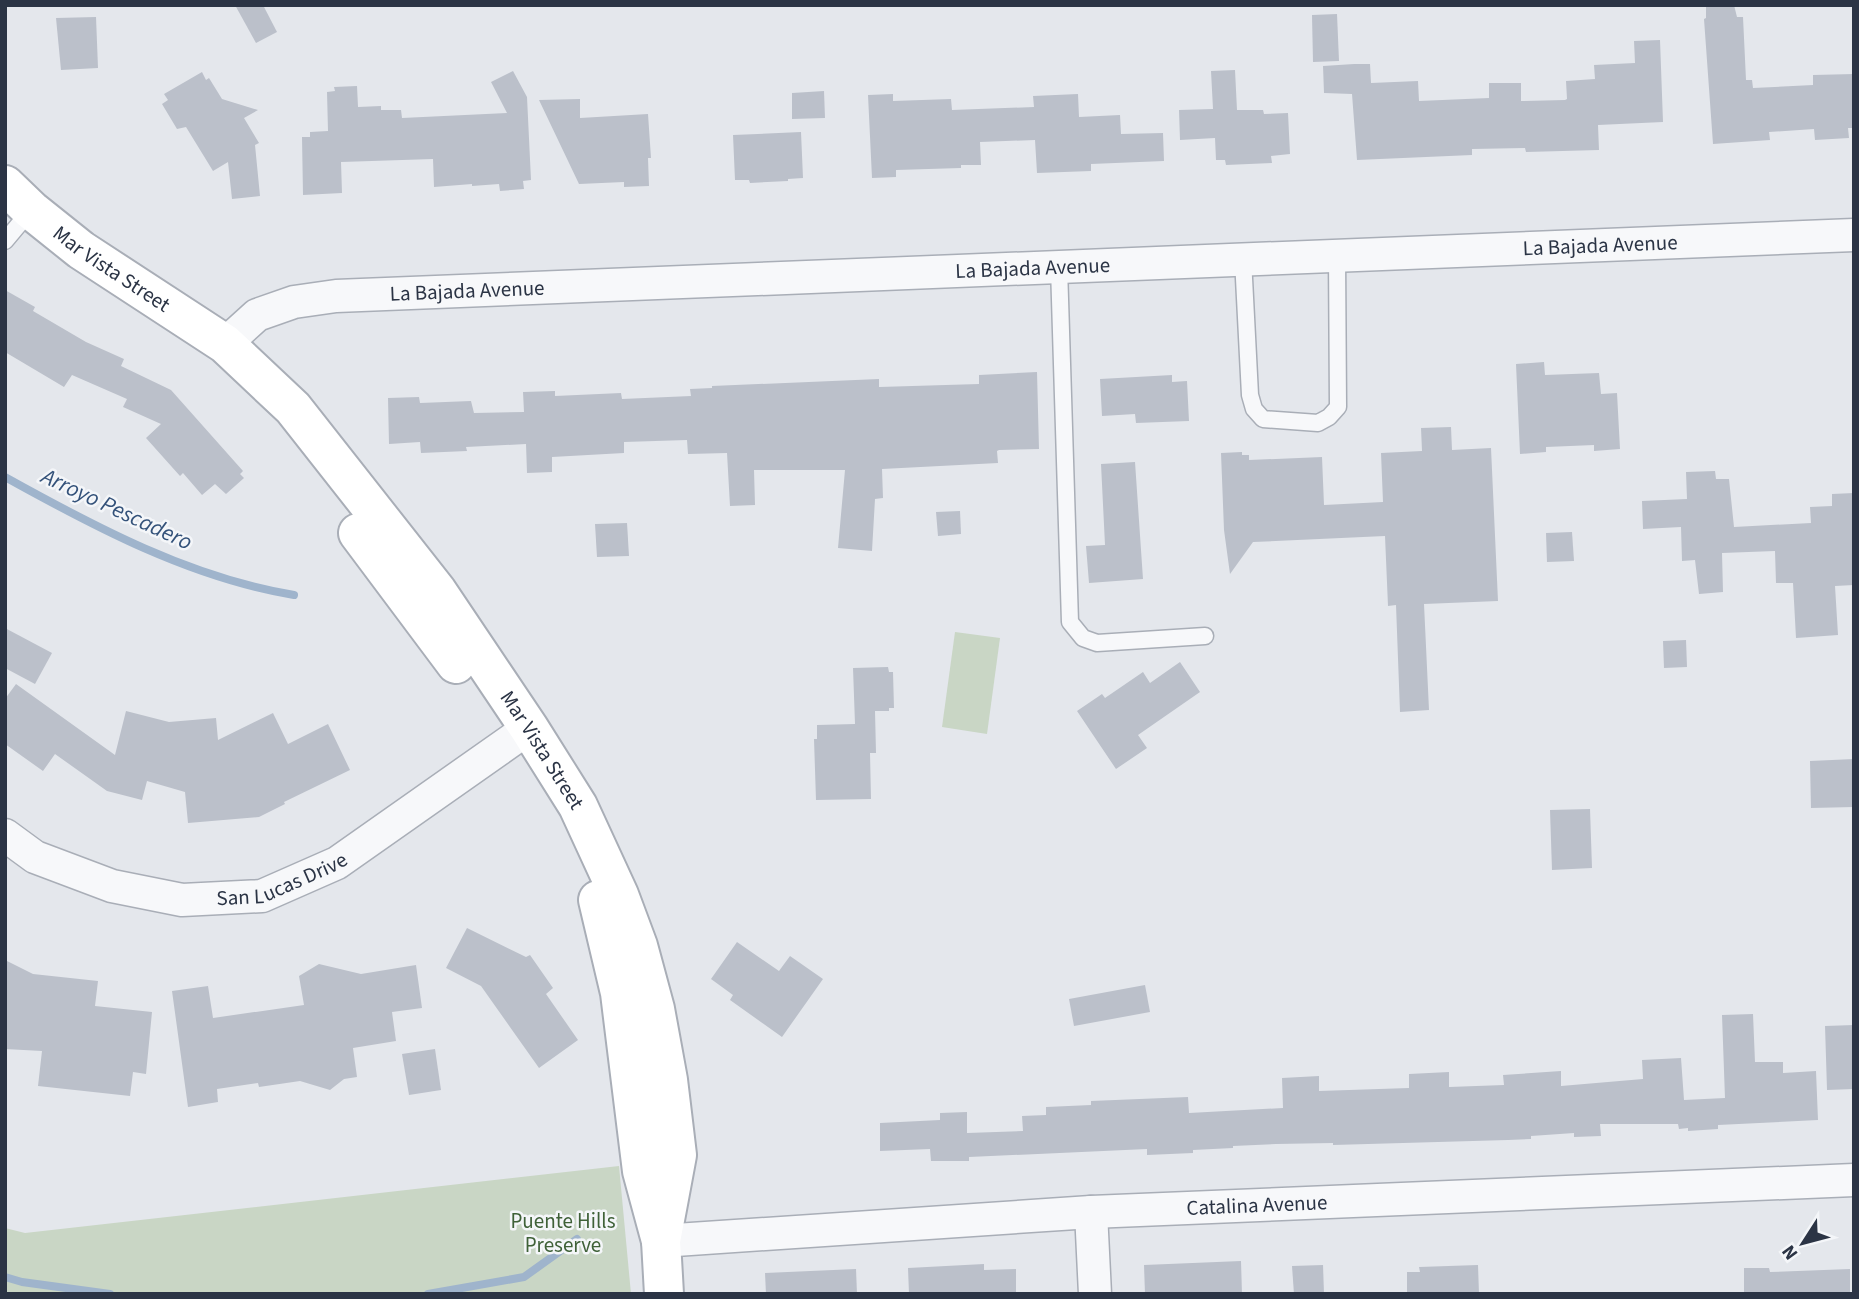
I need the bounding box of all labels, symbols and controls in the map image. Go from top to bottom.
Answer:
street label: Mar Vista Street [47,218,176,319]
street label: La Bajada Avenue [1522,227,1678,263]
street label: La Bajada Avenue [955,250,1111,286]
street label: La Bajada Avenue [389,273,545,309]
water label: Arroyo Pescadero [34,459,198,558]
street label: Mar Vista Street [493,685,591,815]
street label: San Lucas Drive [216,845,354,913]
street label: Catalina Avenue [1186,1187,1328,1223]
park label: Puente Hills Preserve [510,1206,616,1260]
north arrow [1768,1208,1838,1278]
text: N [1776,1239,1805,1265]

